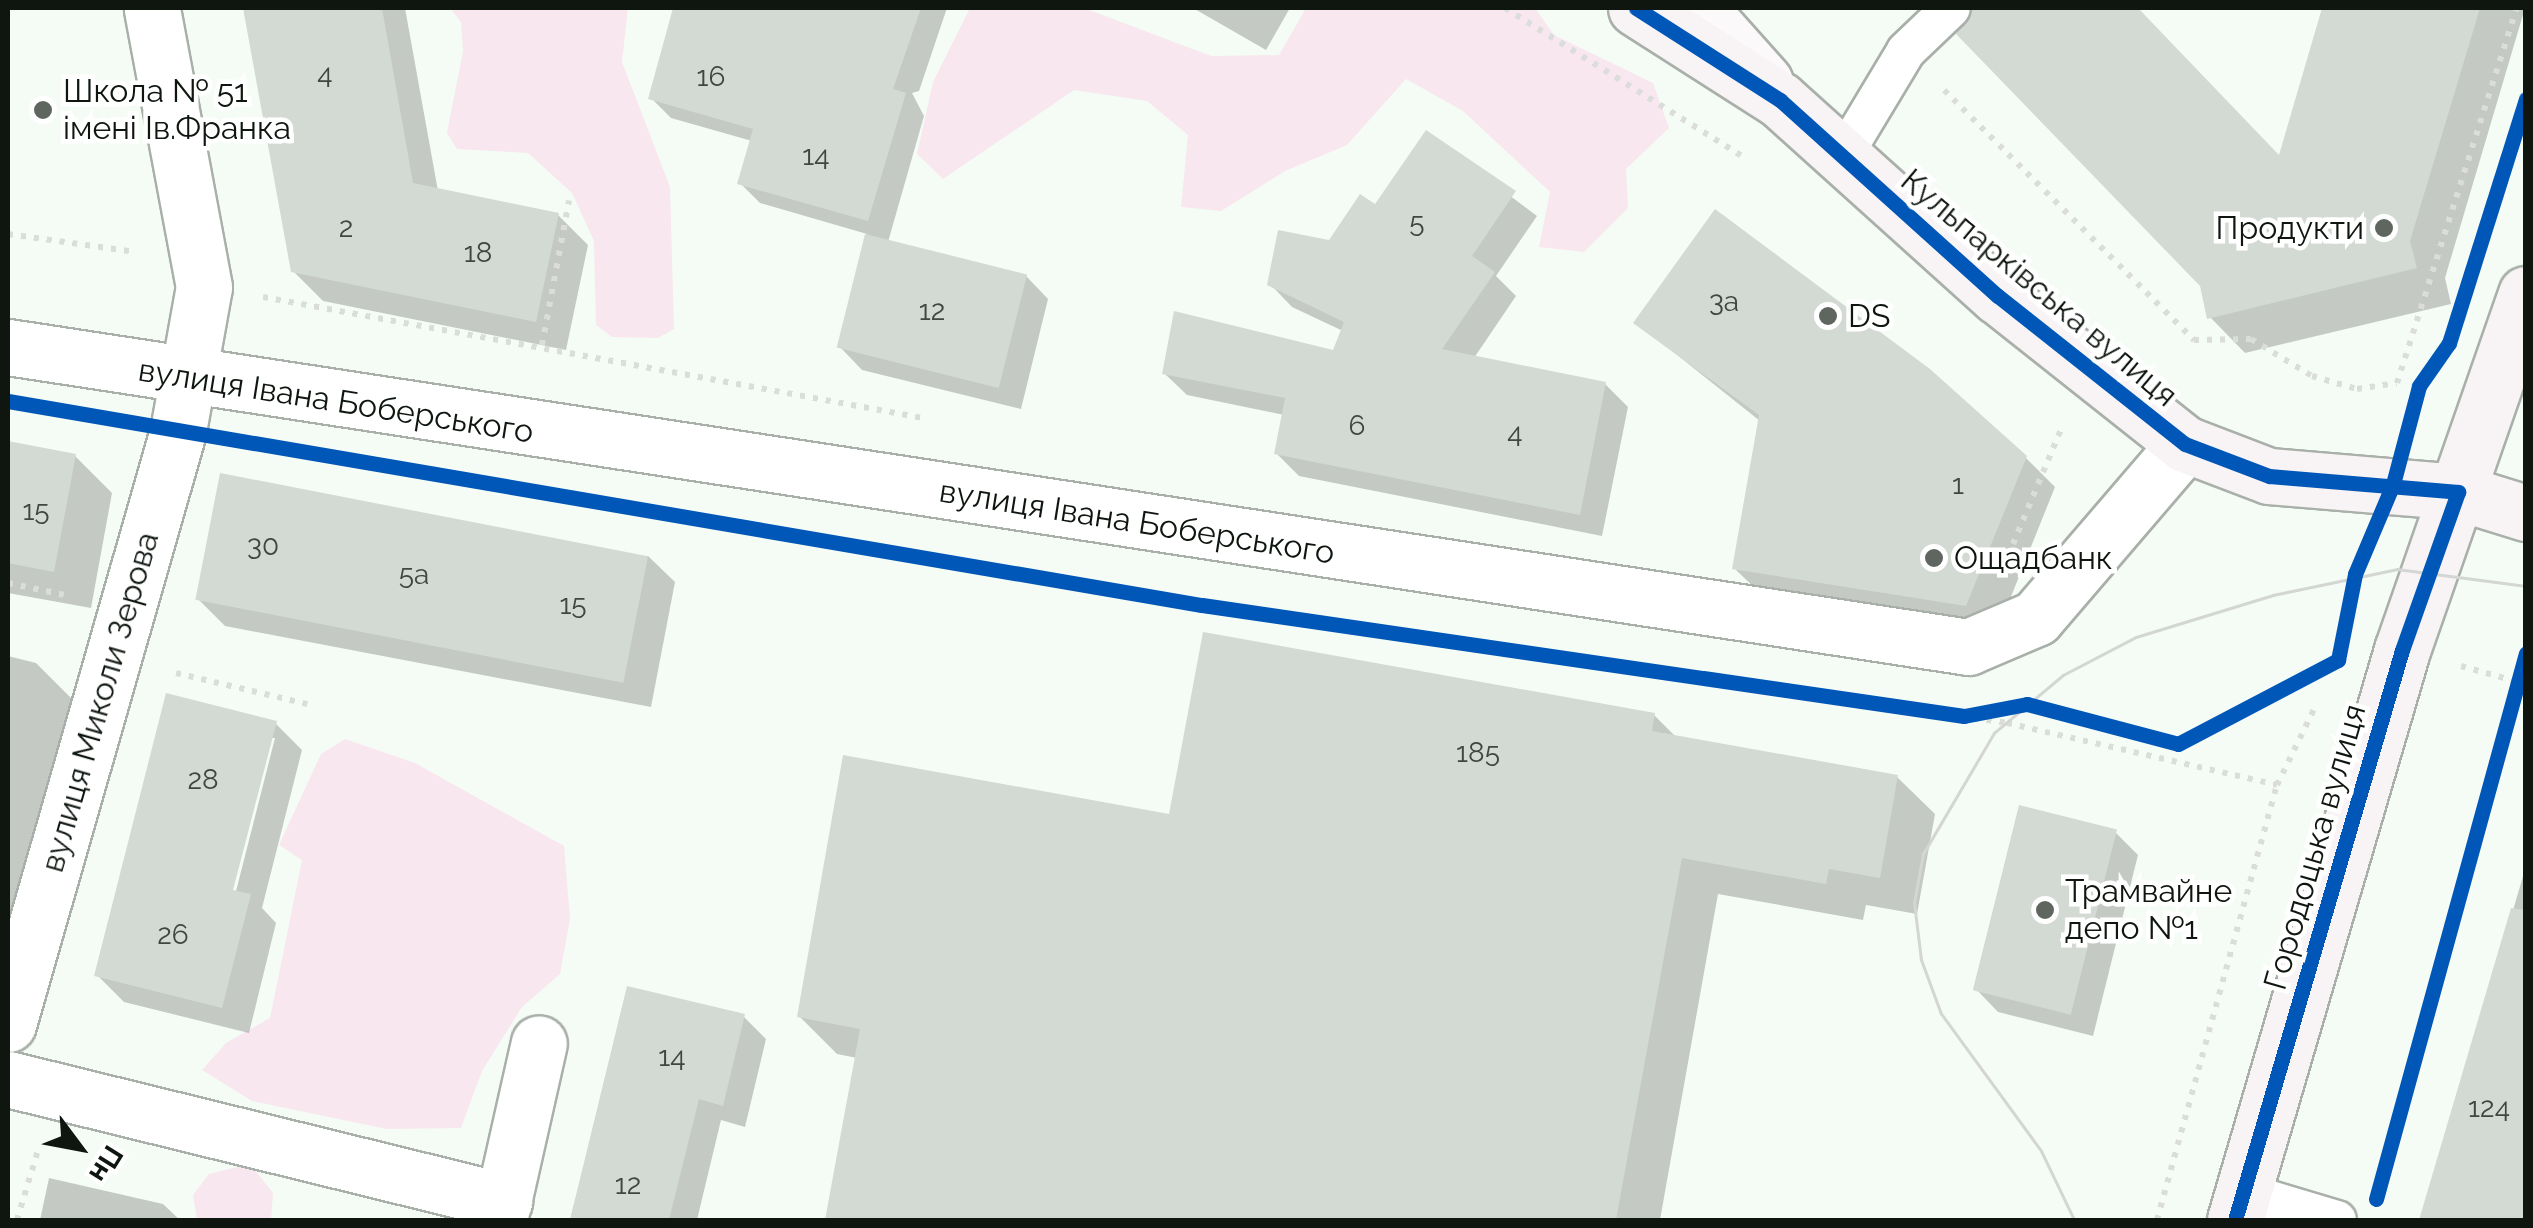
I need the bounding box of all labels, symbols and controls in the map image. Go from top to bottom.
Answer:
house number: 4 [317,57,333,91]
house number: 16 [697,60,725,94]
place label: Школа № 51 імені Ів.Франка [63,73,291,148]
marker: Школа № 51 імені Ів.Франка [32,99,54,121]
house number: 14 [802,139,830,173]
street label: Кульпарківська вулиця [1893,161,2185,415]
house number: 5 [1409,206,1425,240]
place label: Продукти [2216,209,2364,247]
house number: 2 [339,211,353,245]
marker: Продукти [2373,217,2395,239]
house number: 18 [464,236,492,270]
house number: 3а [1709,285,1739,319]
house number: 12 [919,294,945,328]
place label: DS [1848,297,1890,335]
marker: DS [1817,305,1839,327]
street label: вулиця Івана Боберського [136,351,536,451]
house number: 6 [1349,409,1365,443]
house number: 4 [1507,416,1523,450]
house number: 1 [1952,468,1964,502]
street label: вулиця Івана Боберського [937,472,1337,572]
house number: 15 [22,494,50,528]
street label: вулиця Миколи Зерова [33,528,167,876]
house number: 30 [247,529,279,563]
place label: Ощадбанк [1954,539,2112,577]
marker: Ощадбанк [1923,547,1945,569]
house number: 5а [399,558,429,592]
house number: 15 [559,588,587,622]
street label: Городоцька вулиця [2256,700,2374,994]
house number: 185 [1456,736,1500,770]
house number: 28 [187,763,219,797]
place label: Трамвайне депо №1 [2065,873,2232,948]
marker: Трамвайне депо №1 [2034,899,2056,921]
house number: 26 [157,918,189,952]
house number: 14 [658,1040,686,1074]
house number: 124 [2468,1091,2510,1125]
north arrow [30,1098,130,1198]
text: Пн [82,1140,130,1189]
house number: 12 [615,1168,641,1202]

